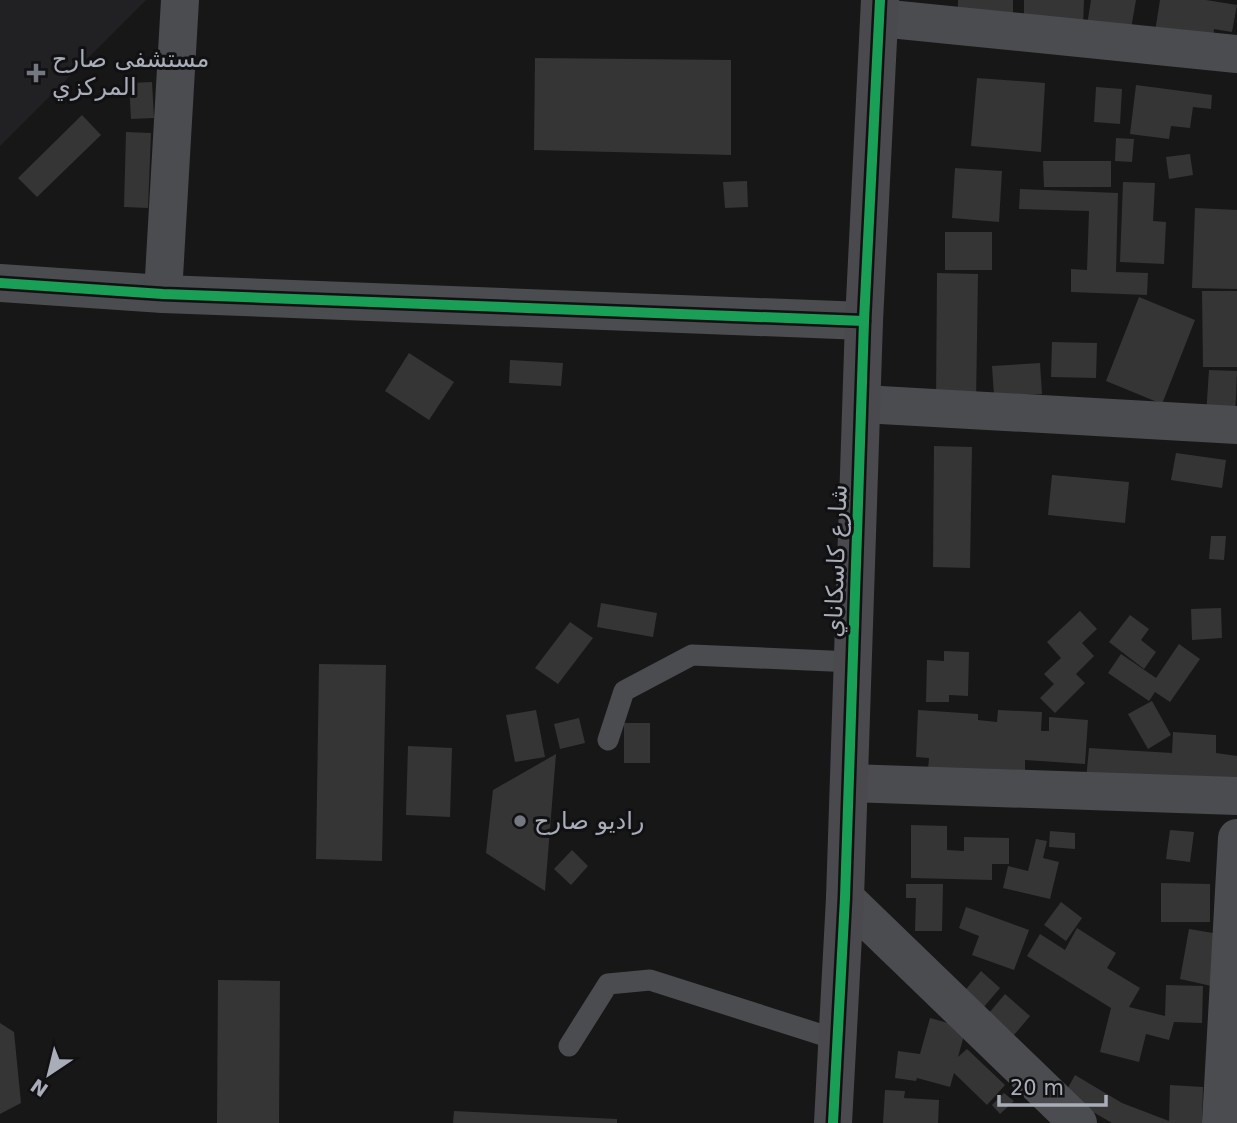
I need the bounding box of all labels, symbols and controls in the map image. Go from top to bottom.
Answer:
place label: مستشفى صارح المركزي [52,45,209,101]
marker: مستشفى صارح المركزي [26,63,46,83]
street label: شارع كاسكاناي [819,484,853,638]
place label: راديو صارح [534,807,644,835]
marker: راديو صارح [512,813,528,829]
north arrow [14,1039,84,1109]
scale bar [999,1064,1106,1108]
text: N [26,1074,52,1101]
text: 20 m [1010,1076,1064,1100]

